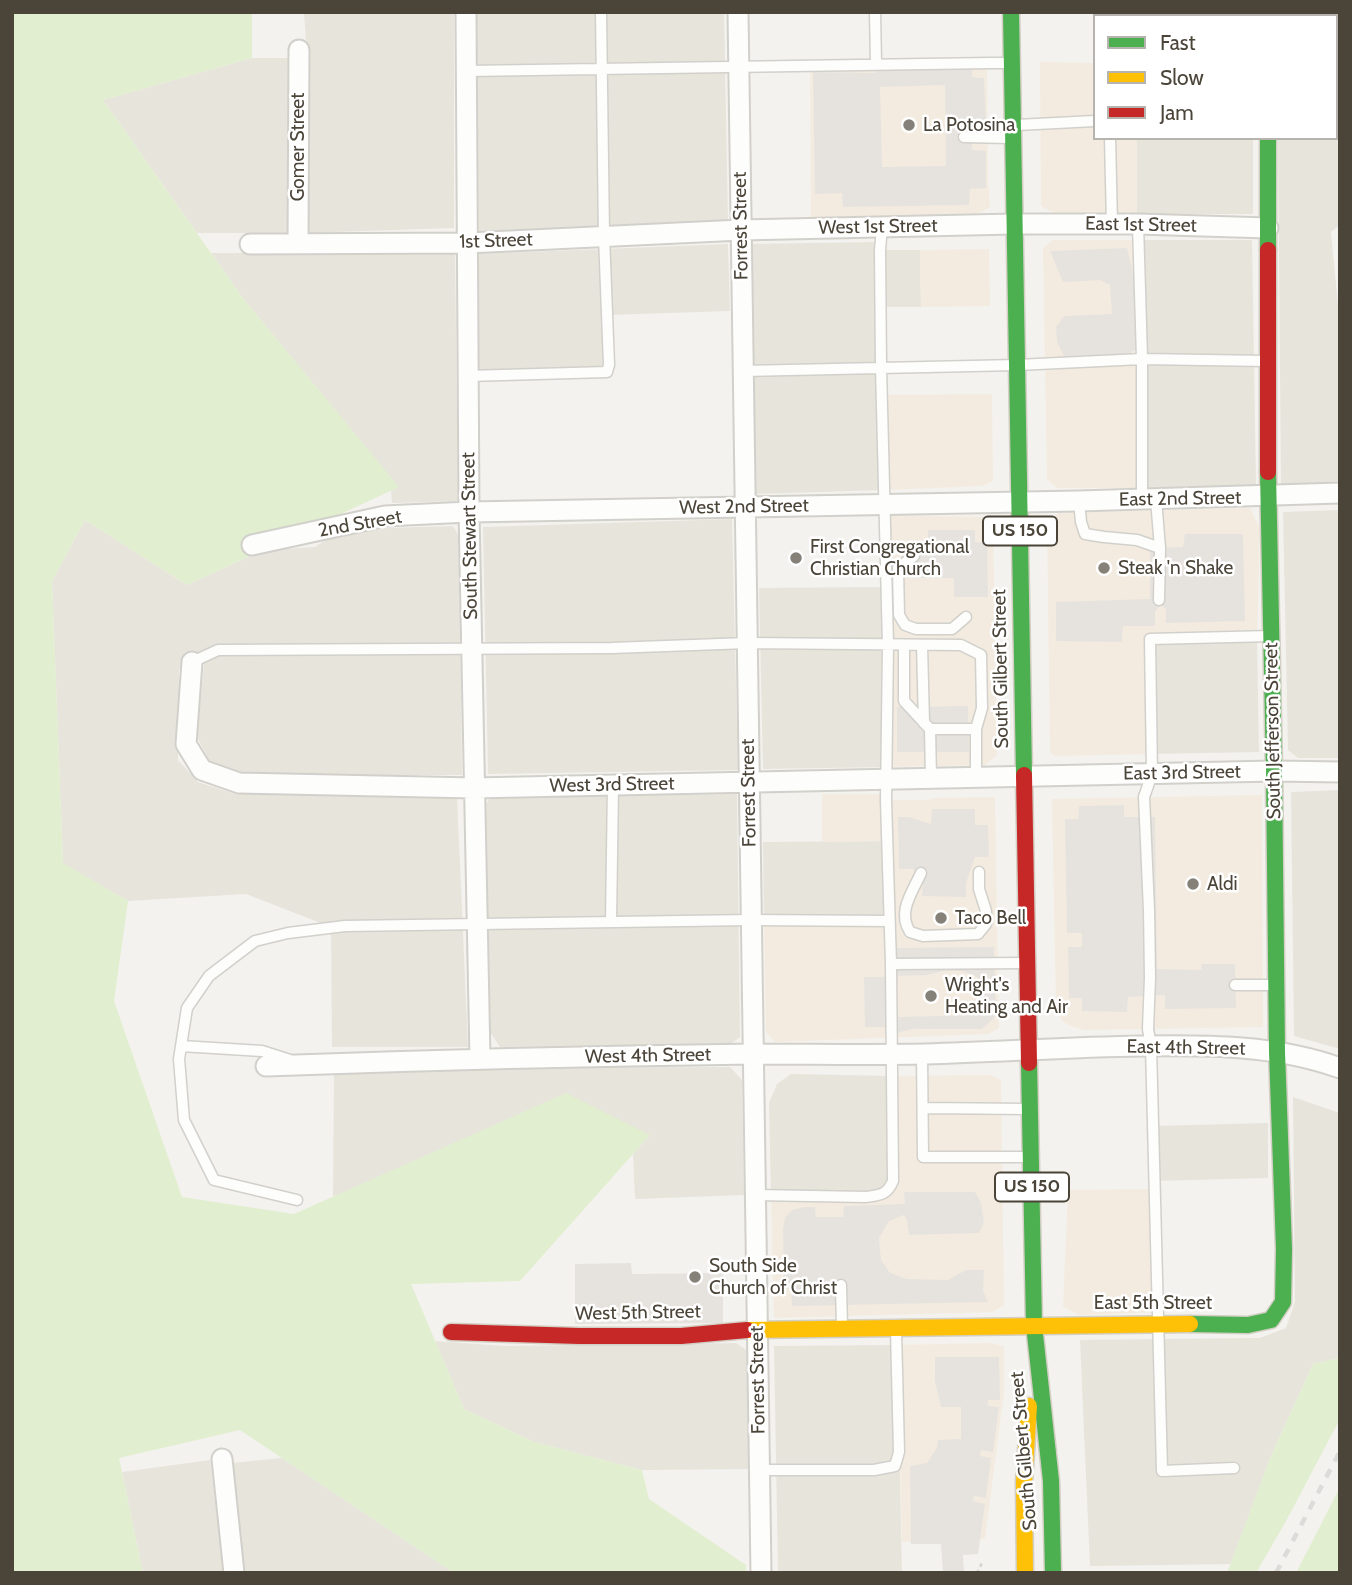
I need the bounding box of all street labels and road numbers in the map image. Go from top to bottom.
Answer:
street label: Gomer Street [287,93,309,201]
street label: Forrest Street [729,172,753,280]
street label: East 1st Street [1085,213,1197,237]
street label: West 1st Street [818,215,938,239]
street label: 1st Street [459,228,533,254]
street label: South Stewart Street [457,452,483,620]
street label: East 2nd Street [1119,487,1241,511]
street label: West 2nd Street [679,494,809,520]
street label: 2nd Street [317,505,403,543]
road number: US 150 [983,516,1057,546]
street label: South Gilbert Street [988,589,1014,749]
street label: South Jefferson Street [1260,642,1286,820]
street label: Forrest Street [737,739,761,847]
street label: East 3rd Street [1123,761,1241,785]
street label: West 3rd Street [549,773,675,797]
street label: East 4th Street [1126,1036,1246,1060]
street label: West 4th Street [585,1043,711,1069]
road number: US 150 [995,1172,1069,1202]
street label: East 5th Street [1094,1292,1212,1314]
street label: West 5th Street [575,1301,701,1325]
street label: Forrest Street [746,1326,770,1434]
street label: South Gilbert Street [1006,1371,1042,1531]

